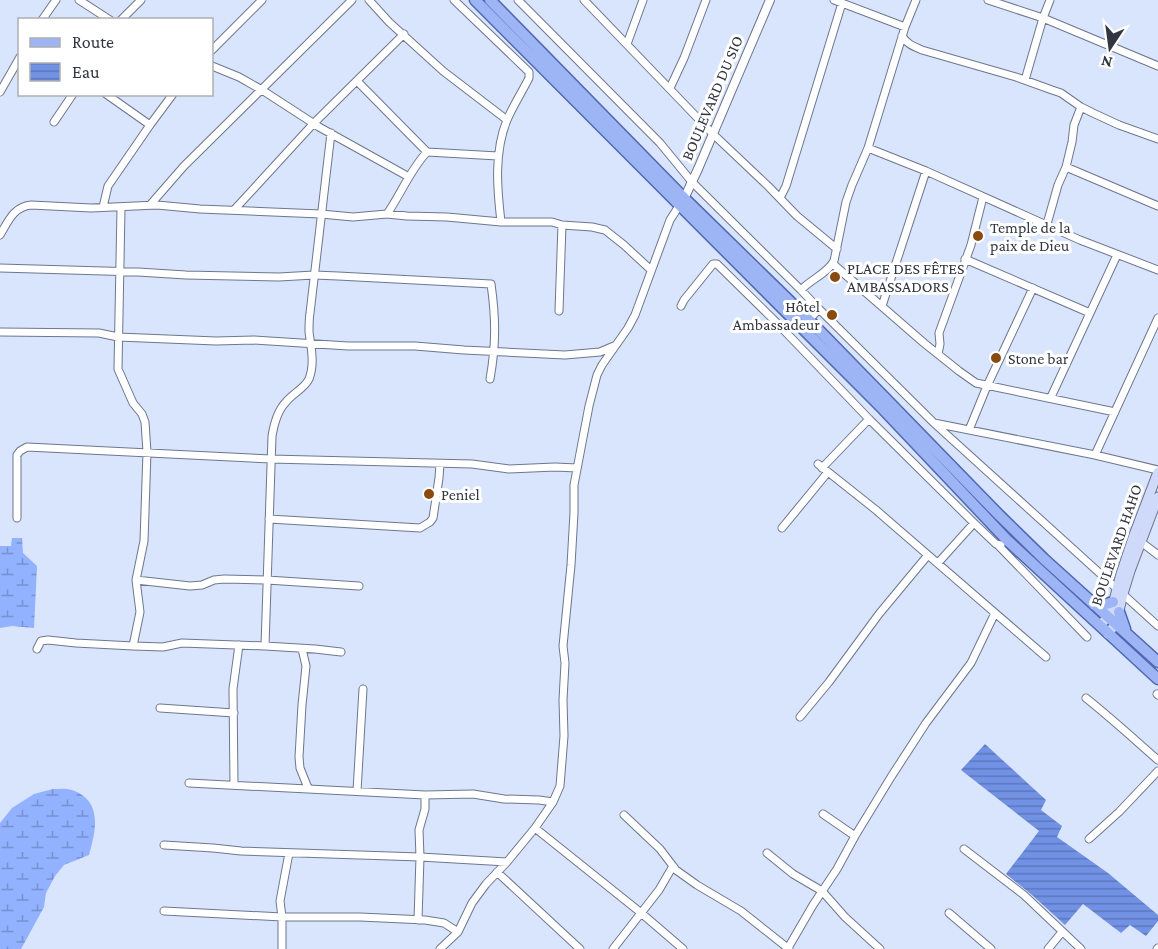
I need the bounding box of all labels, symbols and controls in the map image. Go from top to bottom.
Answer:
legend [18,18,213,96]
north arrow [1080,18,1140,78]
text: Route [72,32,114,52]
street label: BOULEVARD DU SIO [678,33,746,163]
text: N [1099,53,1114,72]
text: Eau [72,62,100,82]
place label: Temple de la paix de Dieu [990,219,1071,255]
marker: Temple de la paix de Dieu [971,229,985,243]
place label: PLACE DES FÊTES AMBASSADORS [847,260,964,295]
marker: PLACE DES FÊTES AMBASSADORS [828,270,842,284]
place label: Hôtel Ambassadeur [733,298,820,333]
marker: Hôtel Ambassadeur [825,308,839,322]
place label: Stone bar [1008,350,1069,367]
marker: Stone bar [989,351,1003,365]
street label: BOULEVARD HAHO [1087,482,1145,608]
place label: Peniel [441,486,480,503]
marker: Peniel [422,487,436,501]

